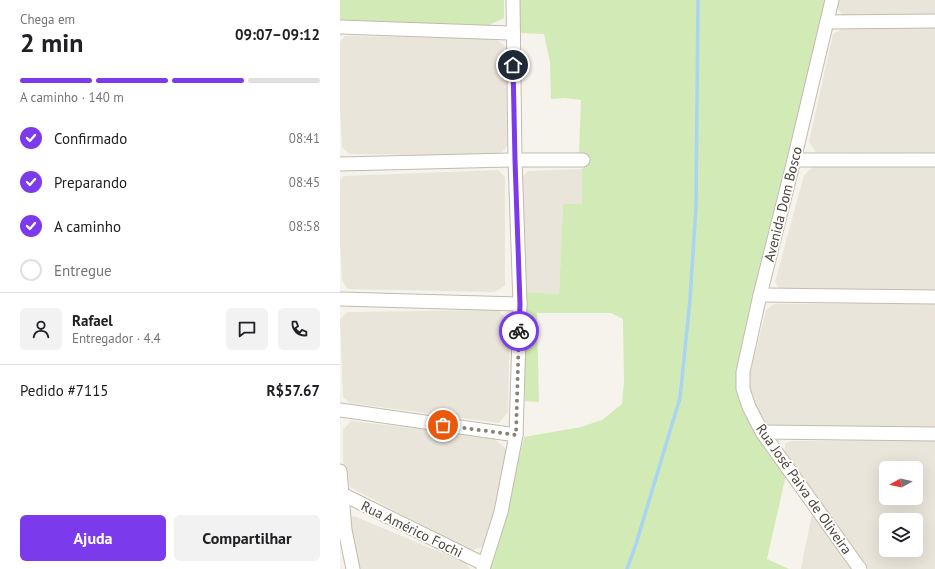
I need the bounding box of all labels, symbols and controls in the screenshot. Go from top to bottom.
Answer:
text: Chega em [20,11,75,28]
text: 09:07–09:12 [235,25,320,44]
text: 2 min [20,26,83,59]
pin [496,48,530,82]
icon: home [502,54,524,76]
text: A caminho · 140 m [20,89,124,106]
icon: check [20,127,42,149]
text: Confirmado [54,129,127,148]
text: 08:41 [289,130,320,147]
street label: Avenida Dom Bosco [760,145,806,263]
icon: check [20,171,42,193]
text: Preparando [54,173,127,192]
text: 08:45 [289,174,320,191]
icon: check [20,215,42,237]
text: A caminho [54,217,121,236]
text: 08:58 [289,218,320,235]
text: Entregue [54,261,112,280]
button: person [20,308,62,350]
button: chat [226,308,268,350]
button: phone [278,308,320,350]
text: Rafael [72,311,113,330]
courier [499,311,539,351]
icon: bike [508,320,530,342]
text: Entregador · 4.4 [72,330,161,347]
text: Pedido #7115 [20,381,109,400]
text: R$57.67 [267,381,320,400]
pin [426,408,460,442]
icon: bag [432,414,454,436]
street label: Rua José Paiva de Oliveira [752,420,856,558]
north arrow [879,461,923,505]
map controls [879,461,923,557]
street label: Rua Américo Fochi [358,497,466,561]
button: layers [879,513,923,557]
button: Ajuda [20,515,166,561]
button: Compartilhar [174,515,320,561]

